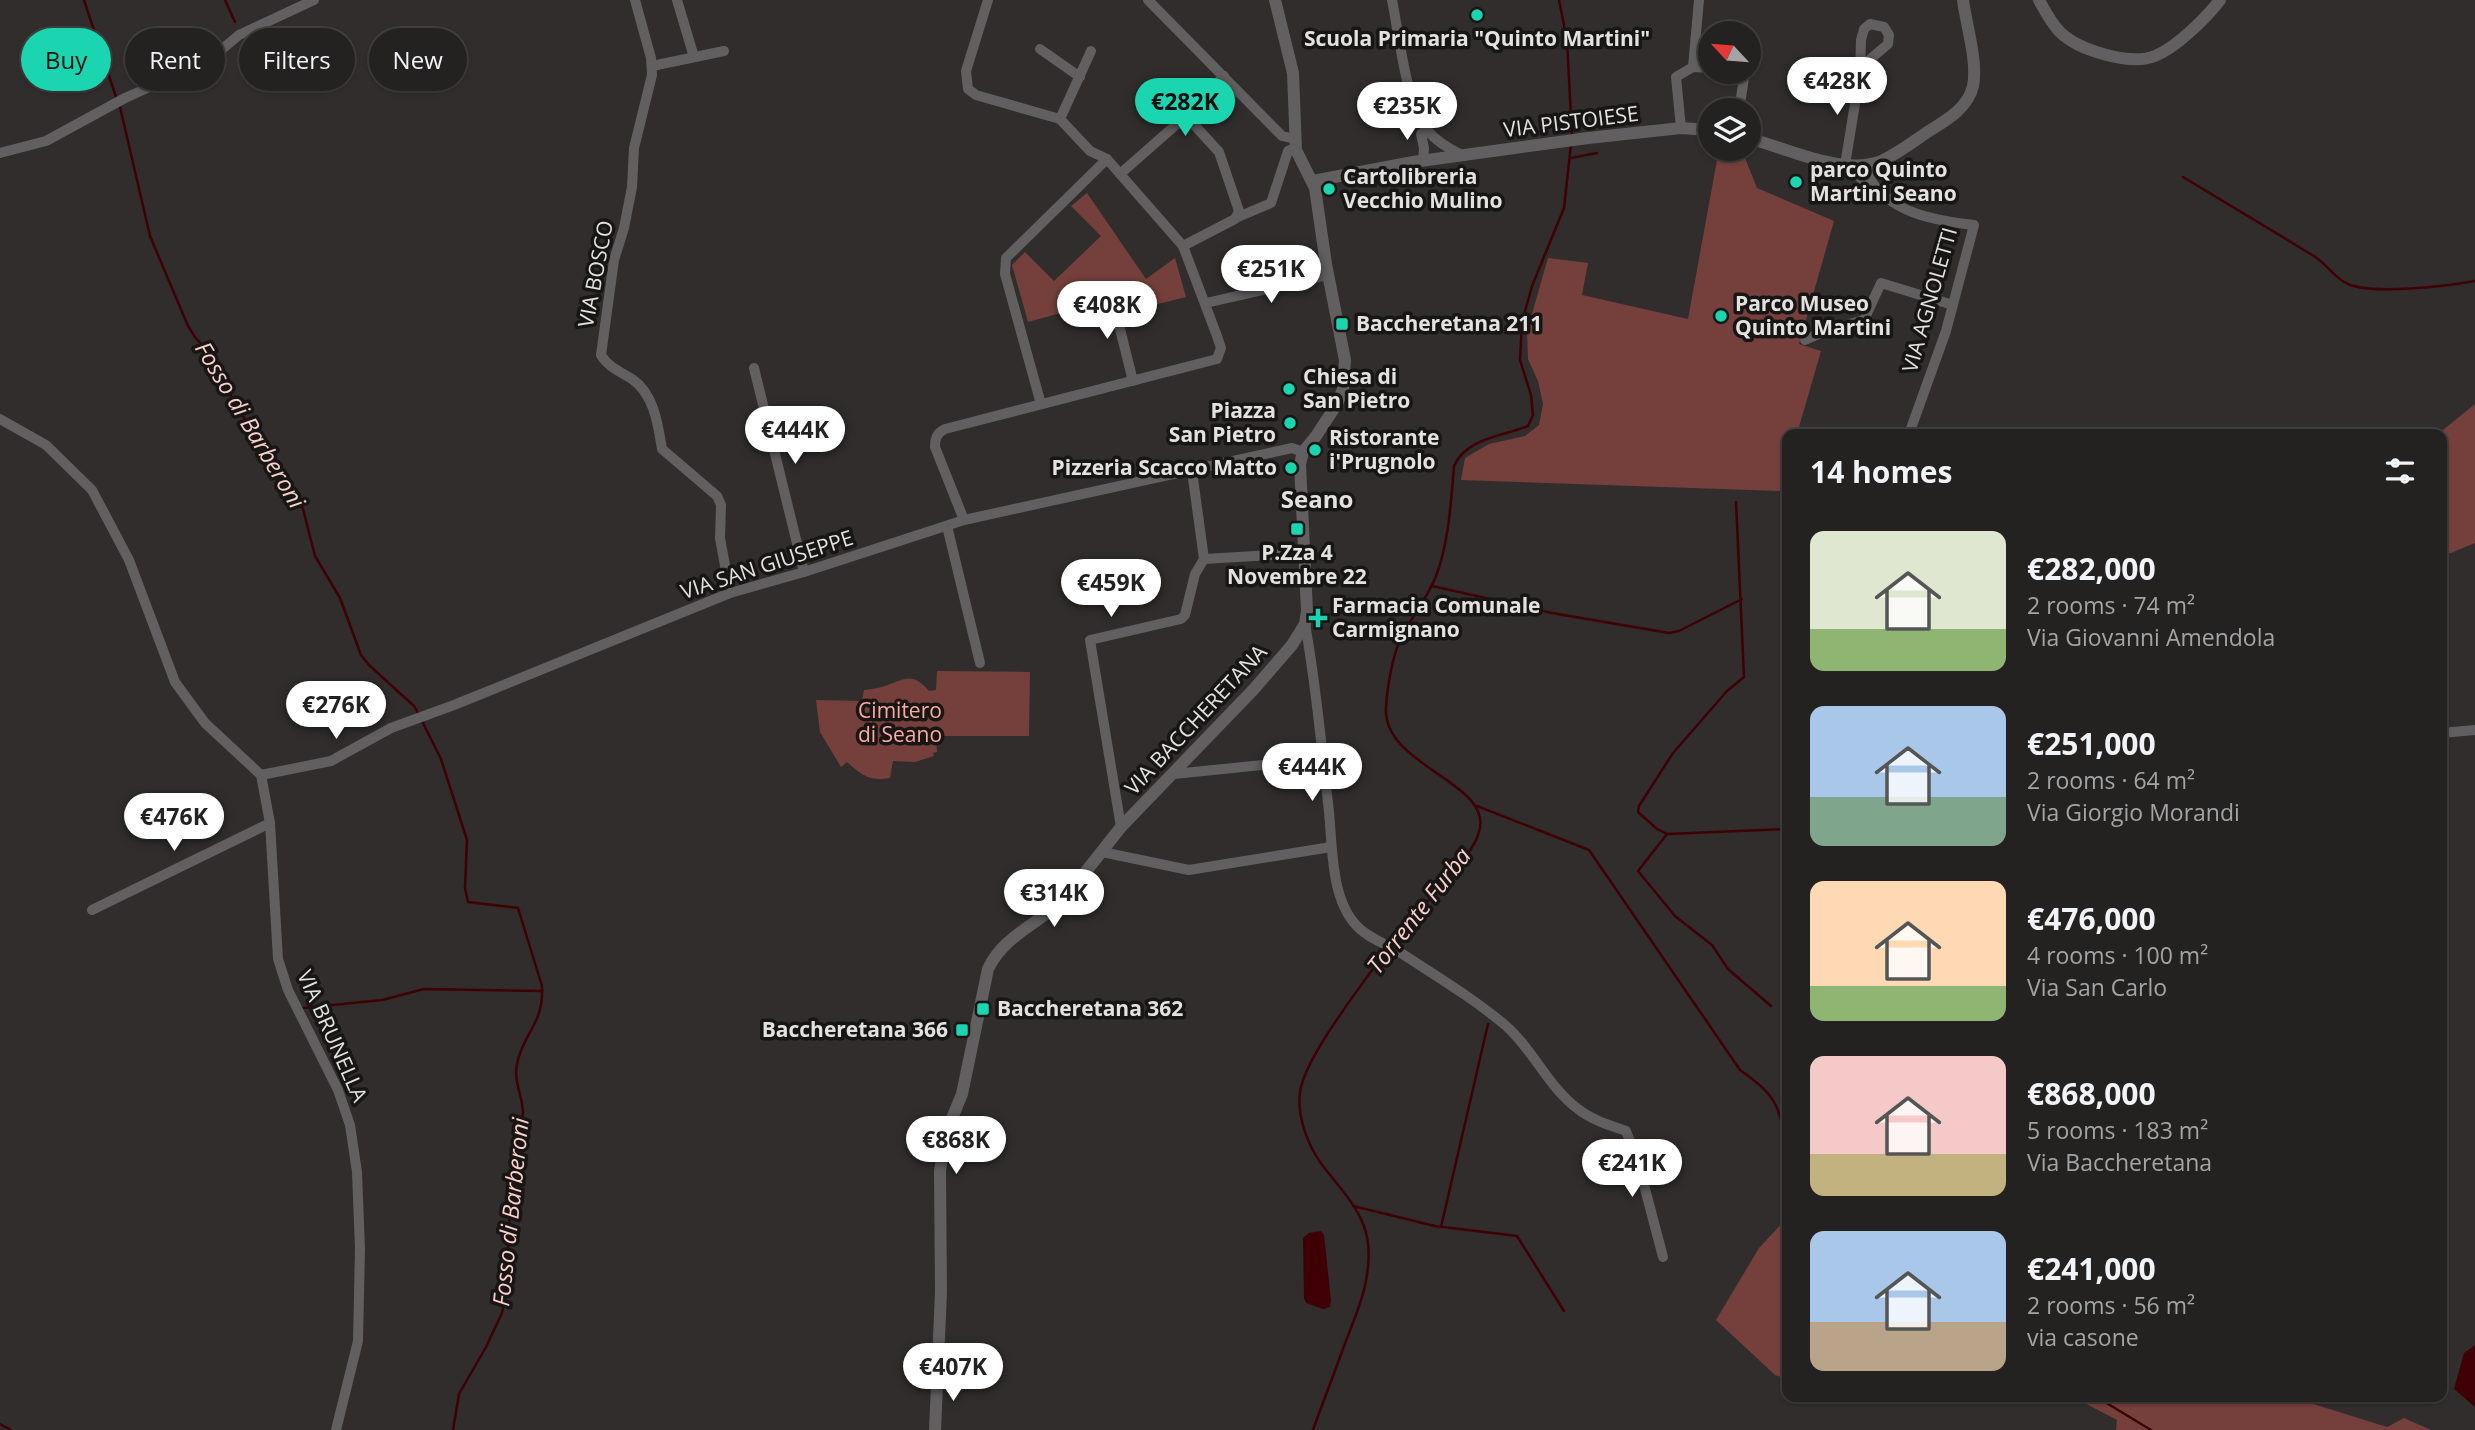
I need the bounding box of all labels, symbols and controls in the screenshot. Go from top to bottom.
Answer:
marker: Scuola Primaria "Quinto Martini" [1469,7,1485,23]
north arrow [1698,21,1760,84]
map controls [1698,21,1761,161]
place label: Scuola Primaria "Quinto Martini" [1304,24,1650,52]
chip: Buy [21,28,111,91]
chip: Rent [125,28,225,91]
chip: Filters [239,28,355,91]
chip: New [369,28,467,91]
pin: €428K [1788,58,1886,117]
text: €428K [1803,64,1871,96]
pin: €282K [1136,78,1234,138]
pin: €235K [1358,82,1456,142]
text: €282K [1151,85,1219,117]
text: €235K [1373,89,1441,121]
button: layers [1698,98,1761,161]
street label: VIA PISTOIESE [1502,99,1640,143]
place label: parco Quinto Martini Seano [1810,155,1957,207]
place label: Cartolibreria Vecchio Mulino [1343,162,1503,214]
marker: parco Quinto Martini Seano [1788,174,1804,190]
marker: Cartolibreria Vecchio Mulino [1321,181,1337,197]
street label: VIA BOSCO [571,218,619,330]
street label: VIA AGNOLETTI [1895,224,1963,375]
pin: €251K [1222,246,1320,305]
text: €251K [1237,252,1305,284]
pin: €408K [1058,282,1156,341]
text: €408K [1073,288,1141,320]
place label: Parco Museo Quinto Martini [1735,289,1891,341]
marker: Parco Museo Quinto Martini [1713,308,1729,324]
place label: Baccheretana 211 [1356,309,1542,337]
marker: Baccheretana 211 [1334,316,1350,332]
water label: Fosso di Barberoni [188,335,314,515]
place label: Chiesa di San Pietro [1303,362,1410,414]
marker: Chiesa di San Pietro [1281,381,1297,397]
place label: Piazza San Pietro [1169,396,1276,448]
pin: €444K [746,406,844,466]
text: €444K [761,413,829,445]
marker: Piazza San Pietro [1282,415,1298,431]
place label: Ristorante i'Prugnolo [1329,423,1439,475]
marker: Ristorante i'Prugnolo [1307,442,1323,458]
text: 14 homes [1810,451,1953,492]
icon: filters [2381,452,2419,490]
place label: Pizzeria Scacco Matto [1052,453,1277,481]
marker: Pizzeria Scacco Matto [1283,460,1299,476]
district label: Seano [1281,482,1353,515]
marker: P.Zza 4 Novembre 22 [1289,521,1305,537]
street label: VIA SAN GIUSEPPE [677,523,856,605]
place label: P.Zza 4 Novembre 22 [1227,538,1367,590]
text: €282,000 [2027,548,2156,589]
icon: home [1866,559,1950,643]
pin: €459K [1062,560,1160,619]
text: €459K [1077,566,1145,598]
text: 2 rooms · 74 m² [2027,589,2195,621]
place label: Farmacia Comunale Carmignano [1332,591,1541,643]
marker: Farmacia Comunale Carmignano [1310,610,1326,626]
text: Via Giovanni Amendola [2027,621,2275,653]
street label: VIA BACCHERETANA [1118,638,1273,801]
pin: €276K [287,682,385,741]
text: €276K [302,688,370,720]
park label: Cimitero di Seano [858,696,942,748]
text: €251,000 [2027,723,2156,764]
icon: home [1866,734,1950,818]
pin: €444K [1263,744,1361,803]
text: €444K [1278,750,1346,782]
text: 2 rooms · 64 m² [2027,764,2195,796]
pin: €476K [125,794,223,853]
text: Via Giorgio Morandi [2027,796,2240,828]
text: €476K [140,800,208,832]
water label: Torrente Furba [1359,841,1478,980]
pin: €314K [1005,870,1103,929]
text: €314K [1020,876,1088,908]
text: €476,000 [2027,898,2156,939]
icon: home [1866,909,1950,993]
text: 4 rooms · 100 m² [2027,939,2208,971]
street label: VIA BRUNELLA [291,965,375,1107]
text: Via San Carlo [2027,971,2167,1003]
place label: Baccheretana 362 [997,994,1183,1022]
marker: Baccheretana 362 [975,1001,991,1017]
place label: Baccheretana 366 [762,1015,948,1043]
marker: Baccheretana 366 [954,1022,970,1038]
text: €868,000 [2027,1073,2156,1114]
icon: home [1866,1084,1950,1168]
text: 5 rooms · 183 m² [2027,1114,2208,1146]
water label: Fosso di Barberoni [484,1115,536,1308]
pin: €868K [907,1116,1005,1176]
text: €868K [922,1123,990,1155]
pin: €241K [1583,1140,1681,1199]
text: €241K [1598,1146,1666,1178]
text: Via Baccheretana [2027,1146,2212,1178]
text: €241,000 [2027,1248,2156,1289]
icon: home [1866,1259,1950,1343]
text: 2 rooms · 56 m² [2027,1289,2195,1321]
text: via casone [2027,1321,2139,1353]
pin: €407K [904,1344,1002,1403]
text: €407K [919,1350,987,1382]

